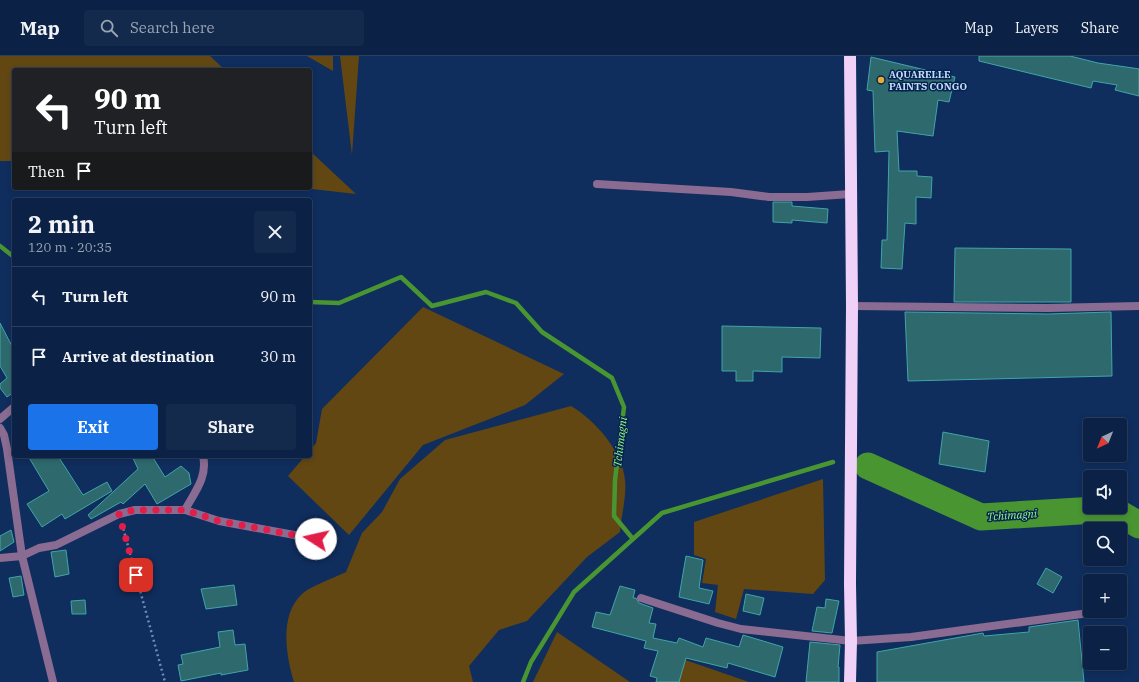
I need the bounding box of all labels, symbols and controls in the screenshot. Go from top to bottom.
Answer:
search box [84,10,364,46]
text: Map [20,16,60,40]
icon: search [98,17,120,39]
text: Search here [130,18,214,37]
text: Map [965,19,993,37]
text: Layers [1015,19,1059,37]
text: Share [1081,19,1119,37]
place label: AQUARELLE PAINTS CONGO [889,68,967,93]
marker: AQUARELLE PAINTS CONGO [876,75,886,85]
text: 90 m [94,80,161,117]
icon: left [28,84,80,136]
text: Turn left [94,116,168,139]
icon: arrive [73,160,95,182]
text: Then [28,162,65,181]
text: 2 min [28,208,95,240]
button: close [254,211,296,253]
text: 120 m · 20:35 [28,239,112,256]
icon: left [28,286,50,308]
text: Turn left [62,287,128,306]
text: 90 m [260,287,296,306]
icon: arrive [28,346,50,368]
text: Arrive at destination [62,347,214,366]
text: 30 m [260,347,296,366]
button: Exit [28,404,158,450]
button: Share [166,404,296,450]
water label: Tchimagni [610,415,630,468]
north arrow [1083,418,1127,462]
map controls [1083,418,1127,670]
button: sound [1083,470,1127,514]
water label: Tchimagni [986,506,1038,524]
position arrow [295,518,337,560]
button: search [1083,522,1127,566]
pin [119,558,153,592]
icon: arrive [125,564,147,586]
button: + [1083,574,1127,618]
button: − [1083,626,1127,670]

